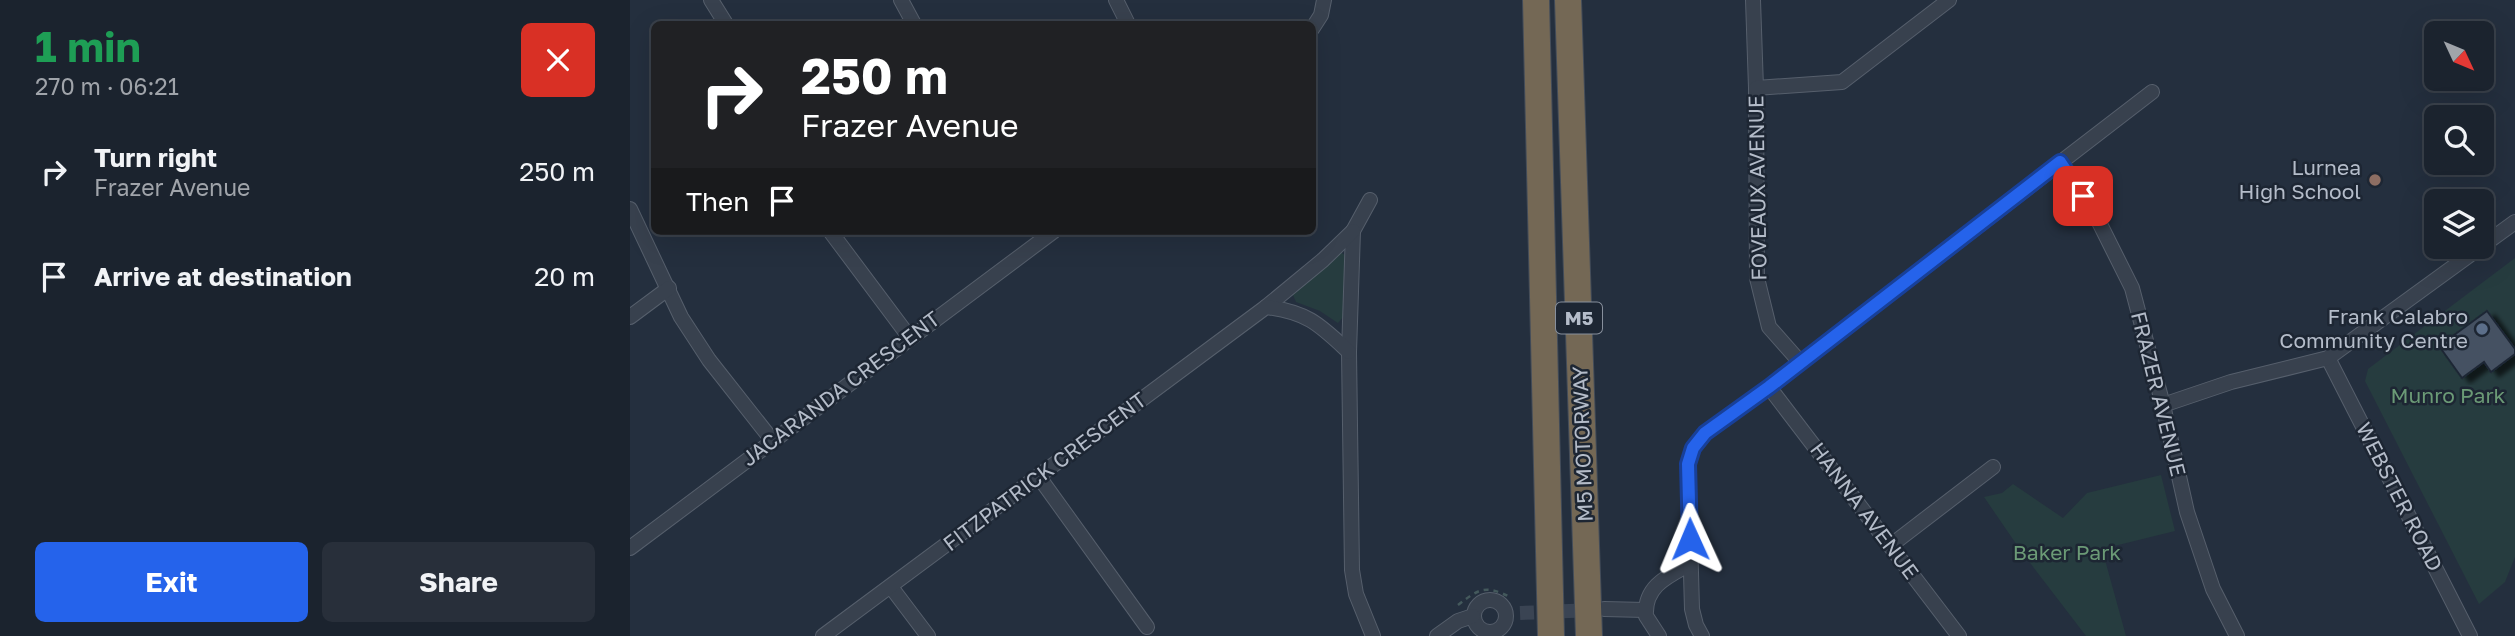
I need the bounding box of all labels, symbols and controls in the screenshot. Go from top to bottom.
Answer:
text: 1 min [35,21,141,71]
north arrow [2424,21,2494,91]
map controls [2424,21,2494,259]
button: close [521,23,595,97]
text: 250 m [801,46,948,105]
icon: right [686,49,777,140]
text: 270 m · 06:21 [35,72,179,100]
street label: FOVEAUX AVENUE [1742,95,1772,281]
button: search [2424,105,2494,175]
text: Frazer Avenue [801,106,1019,144]
text: Turn right [94,142,217,173]
icon: right [35,153,73,191]
place label: Lurnea High School [2239,154,2361,204]
text: 250 m [519,156,595,187]
pin [2053,166,2113,226]
marker: Lurnea High School [2367,172,2383,188]
text: Frazer Avenue [94,173,250,201]
icon: arrive [2064,177,2102,215]
icon: arrive [763,182,801,220]
text: Then [686,186,749,217]
button: layers [2424,189,2494,259]
icon: arrive [35,258,73,296]
text: Arrive at destination [94,261,352,292]
text: 20 m [534,261,595,292]
road number: M5 [1556,302,1602,334]
place label: Frank Calabro Community Centre [2279,303,2468,353]
street label: JACARANDA CRESCENT [736,305,945,471]
street label: FRAZER AVENUE [2126,309,2192,479]
marker: Frank Calabro Community Centre [2474,321,2490,337]
street label: M5 MOTORWAY [1566,365,1598,522]
park label: Munro Park [2391,382,2506,408]
street label: FITZPATRICK CRESCENT [938,386,1151,556]
street label: WEBSTER ROAD [2351,418,2449,575]
street label: HANNA AVENUE [1805,437,1925,584]
position arrow [1653,502,1727,576]
park label: Baker Park [2013,539,2121,565]
button: Exit [35,542,308,622]
button: Share [322,542,595,622]

